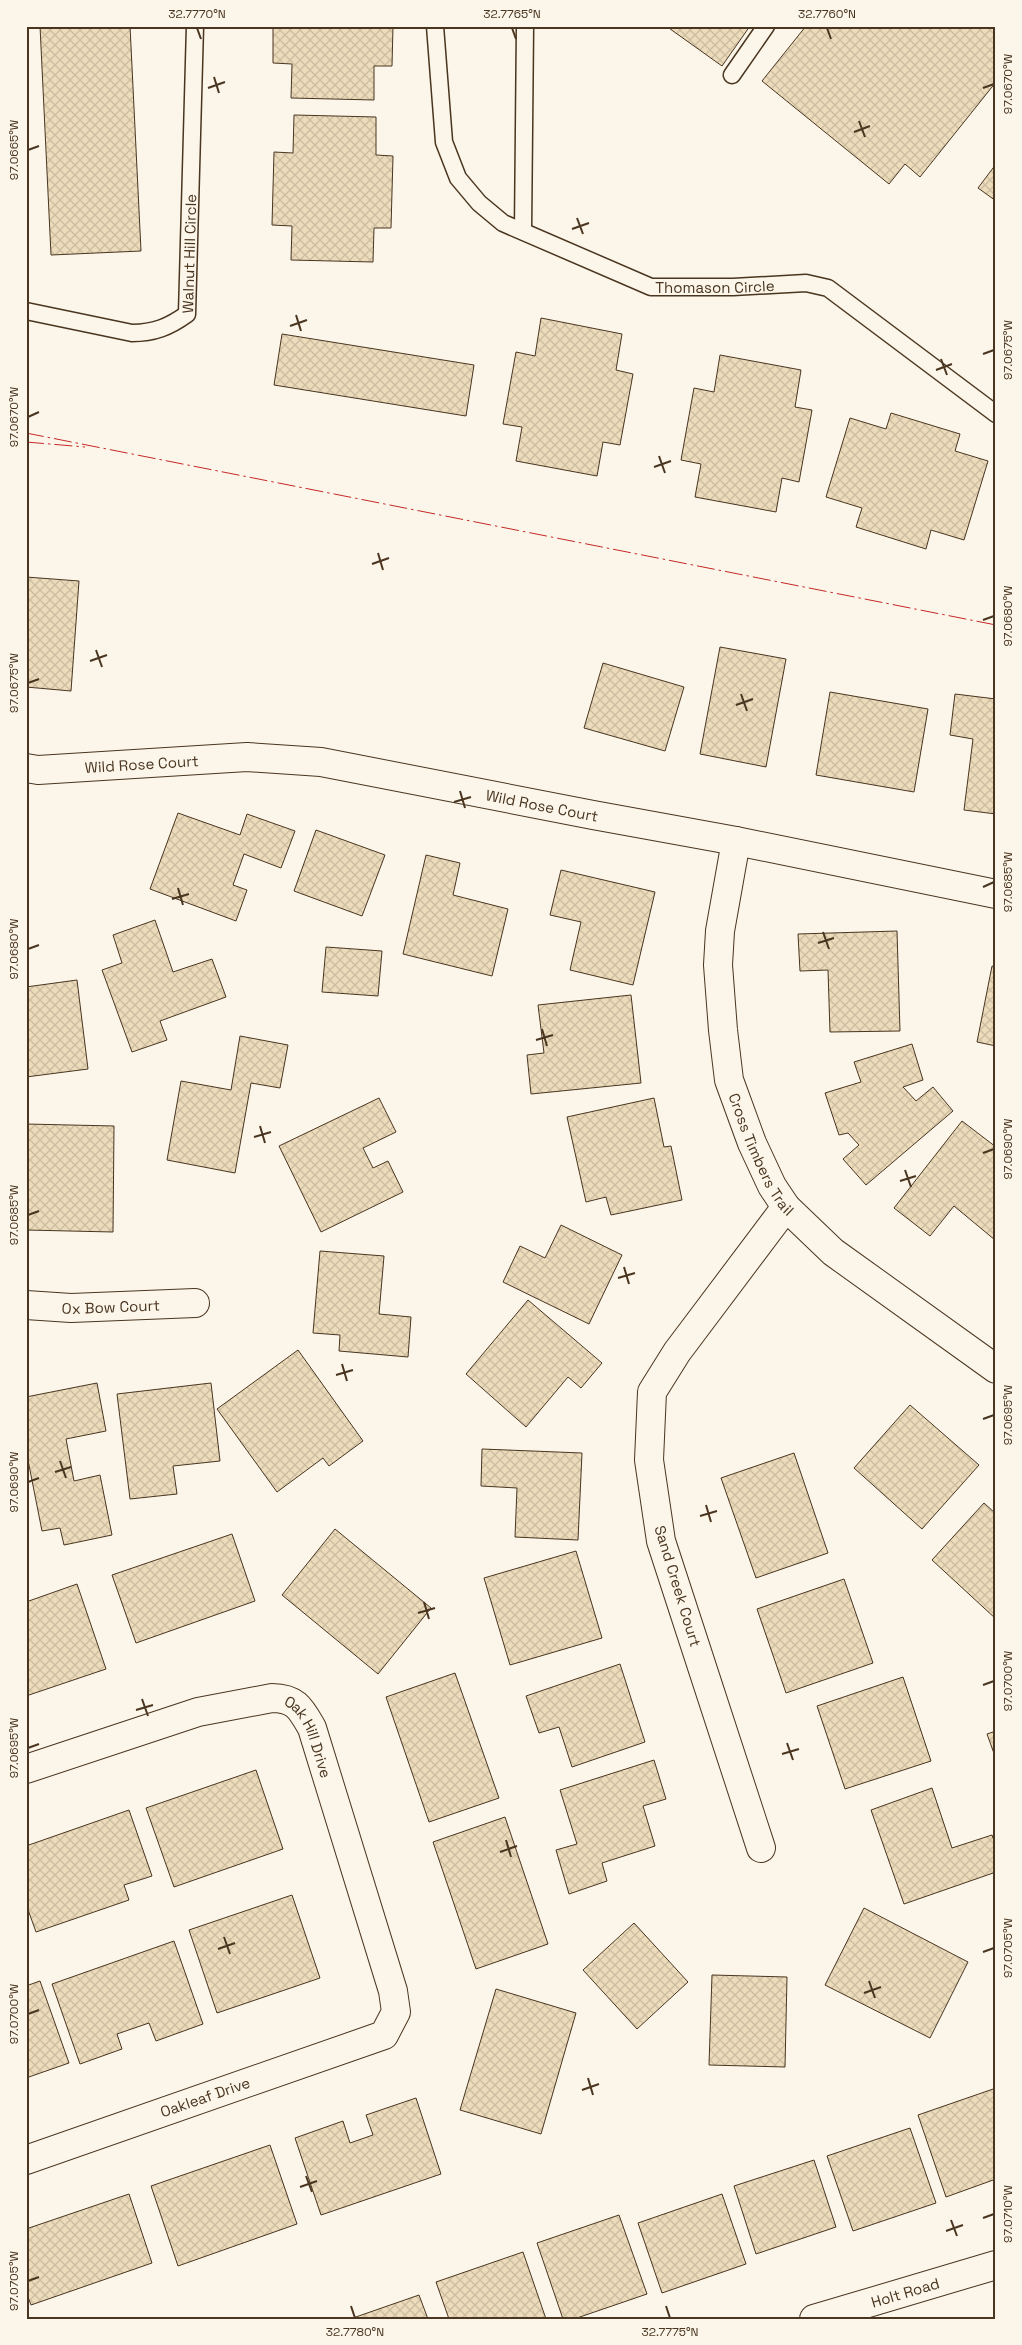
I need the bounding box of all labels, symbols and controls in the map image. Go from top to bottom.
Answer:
text: 32.7770°N [168,6,226,22]
text: 32.7765°N [483,6,541,22]
text: 32.7760°N [798,6,856,22]
text: 97.0670°W [1000,53,1016,114]
text: 97.0665°W [6,119,22,180]
street label: Walnut Hill Circle [178,194,200,313]
street label: Thomason Circle [655,275,775,297]
text: 97.0675°W [1000,320,1016,380]
text: 97.0670°W [6,386,22,447]
text: 97.0680°W [1000,585,1016,647]
text: 97.0675°W [6,653,22,713]
street label: Wild Rose Court [84,751,199,777]
street label: Wild Rose Court [484,785,600,825]
text: 97.0685°W [1000,851,1016,912]
text: 97.0680°W [6,918,22,980]
street label: Cross Timbers Trail [725,1090,798,1219]
text: 97.0690°W [1000,1118,1016,1180]
text: 97.0685°W [6,1184,22,1245]
street label: Ox Bow Court [61,1295,161,1318]
text: 97.0695°W [1000,1384,1016,1445]
text: 97.0690°W [6,1451,22,1513]
street label: Sand Creek Court [651,1523,706,1649]
text: 97.0700°W [1000,1650,1016,1711]
street label: Oak Hill Drive [282,1691,336,1780]
text: 97.0695°W [6,1717,22,1778]
text: 97.0705°W [1000,1917,1016,1978]
text: 97.0700°W [6,1983,22,2044]
street label: Oakleaf Drive [158,2073,253,2121]
text: 97.0710°W [1000,2185,1016,2243]
text: 97.0705°W [6,2250,22,2311]
street label: Holt Road [869,2273,942,2311]
text: 32.7780°N [326,2324,384,2340]
text: 32.7775°N [641,2324,699,2340]

